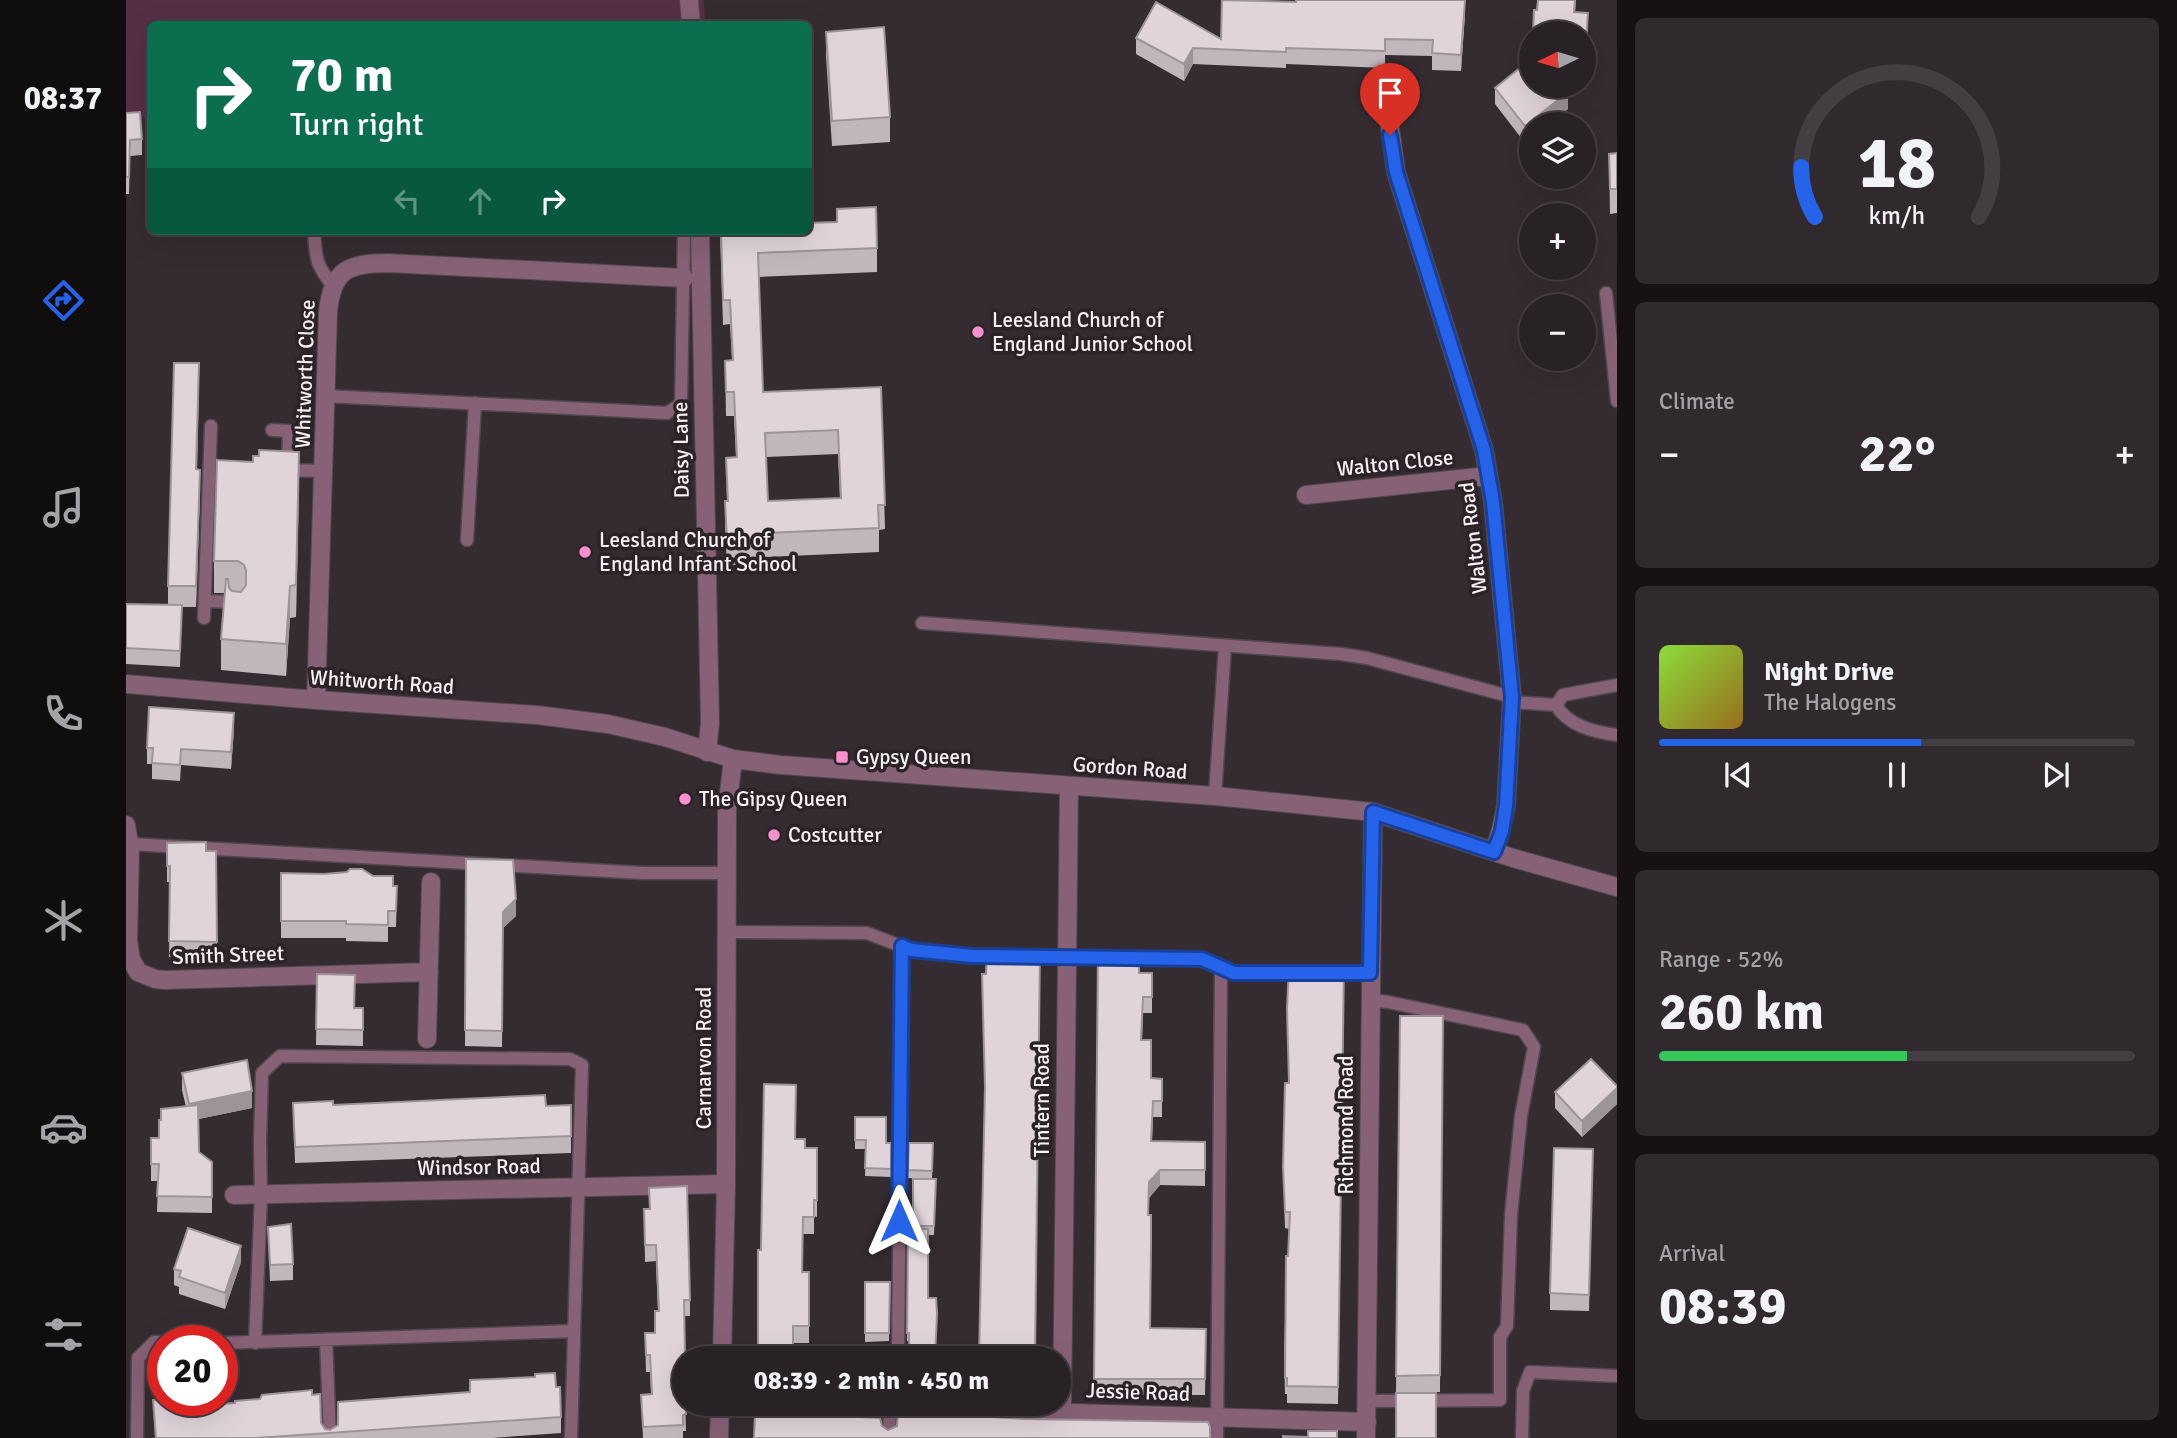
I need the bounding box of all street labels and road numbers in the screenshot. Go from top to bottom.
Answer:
street label: Whitworth Close [289,299,321,449]
street label: Daisy Lane [667,401,695,499]
street label: Walton Close [1335,444,1455,482]
street label: Walton Road [1453,481,1493,595]
street label: Whitworth Road [309,664,455,700]
street label: Gordon Road [1072,751,1188,785]
street label: Smith Street [172,940,284,970]
street label: Carnarvon Road [691,987,717,1129]
street label: Tintern Road [1029,1043,1055,1157]
street label: Richmond Road [1333,1055,1359,1195]
street label: Windsor Road [417,1153,541,1181]
street label: Jessie Road [1086,1377,1190,1407]

